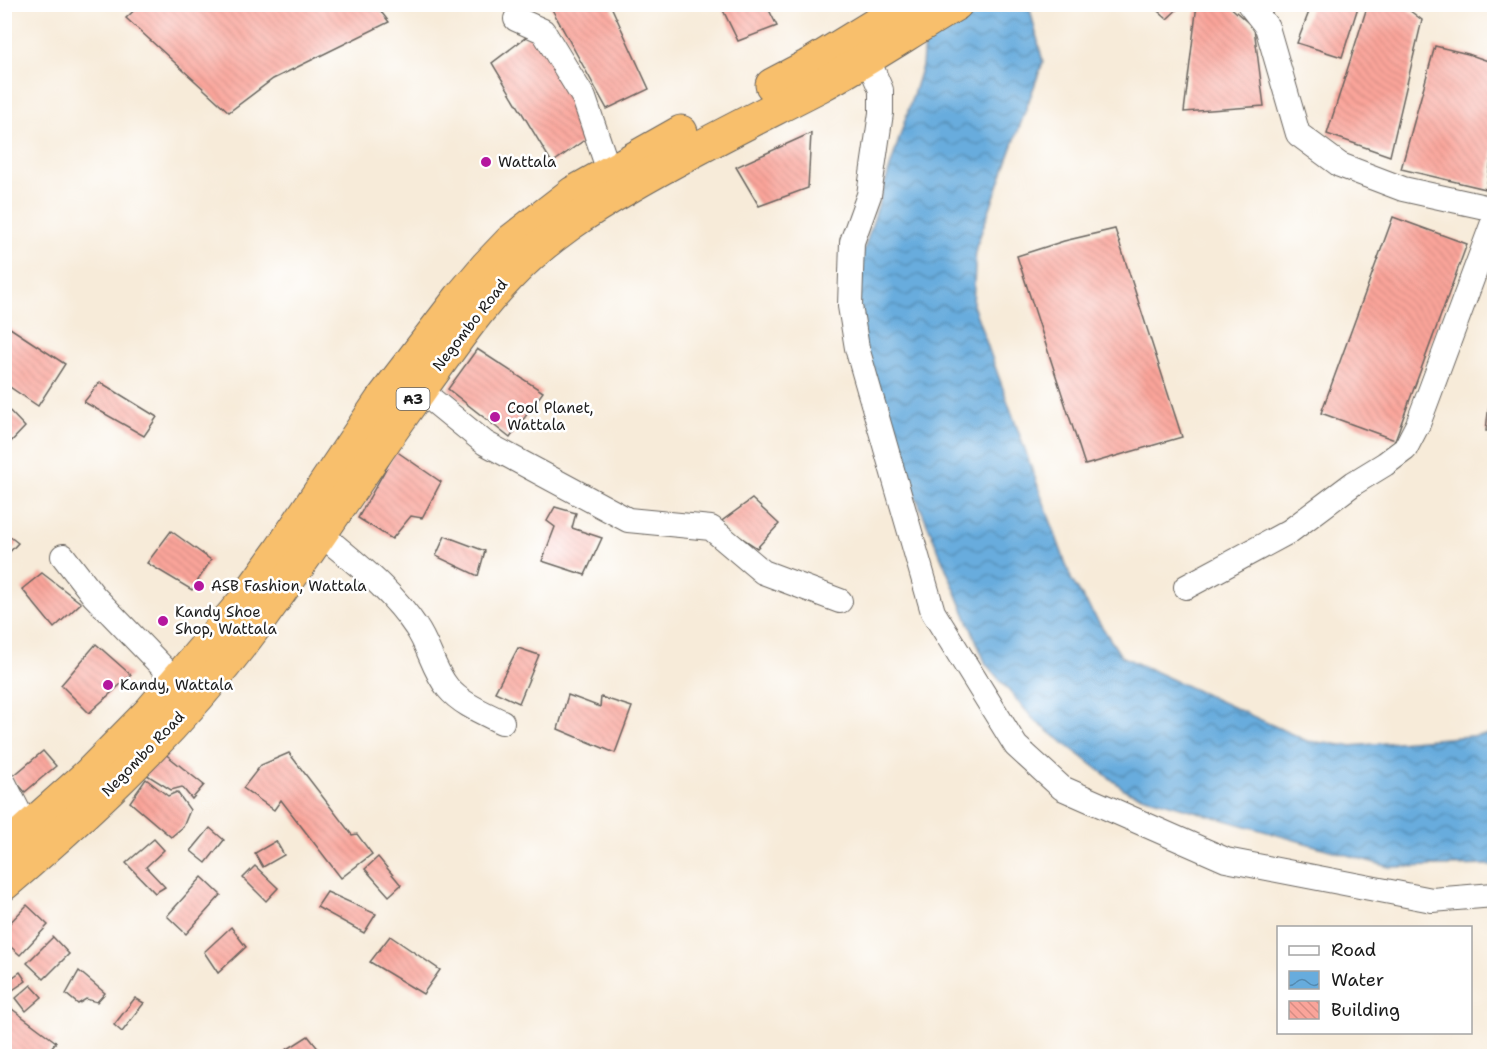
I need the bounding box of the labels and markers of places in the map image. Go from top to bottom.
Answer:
place label: Wattala [498,152,557,172]
marker: Wattala [479,155,493,169]
place label: Cool Planet, Wattala [507,398,594,435]
marker: Cool Planet, Wattala [488,410,502,424]
place label: ASB Fashion, Wattala [211,576,367,596]
marker: ASB Fashion, Wattala [192,579,206,593]
place label: Kandy Shoe Shop, Wattala [175,602,277,639]
marker: Kandy Shoe Shop, Wattala [156,614,170,628]
place label: Kandy, Wattala [120,675,234,695]
marker: Kandy, Wattala [101,678,115,692]

